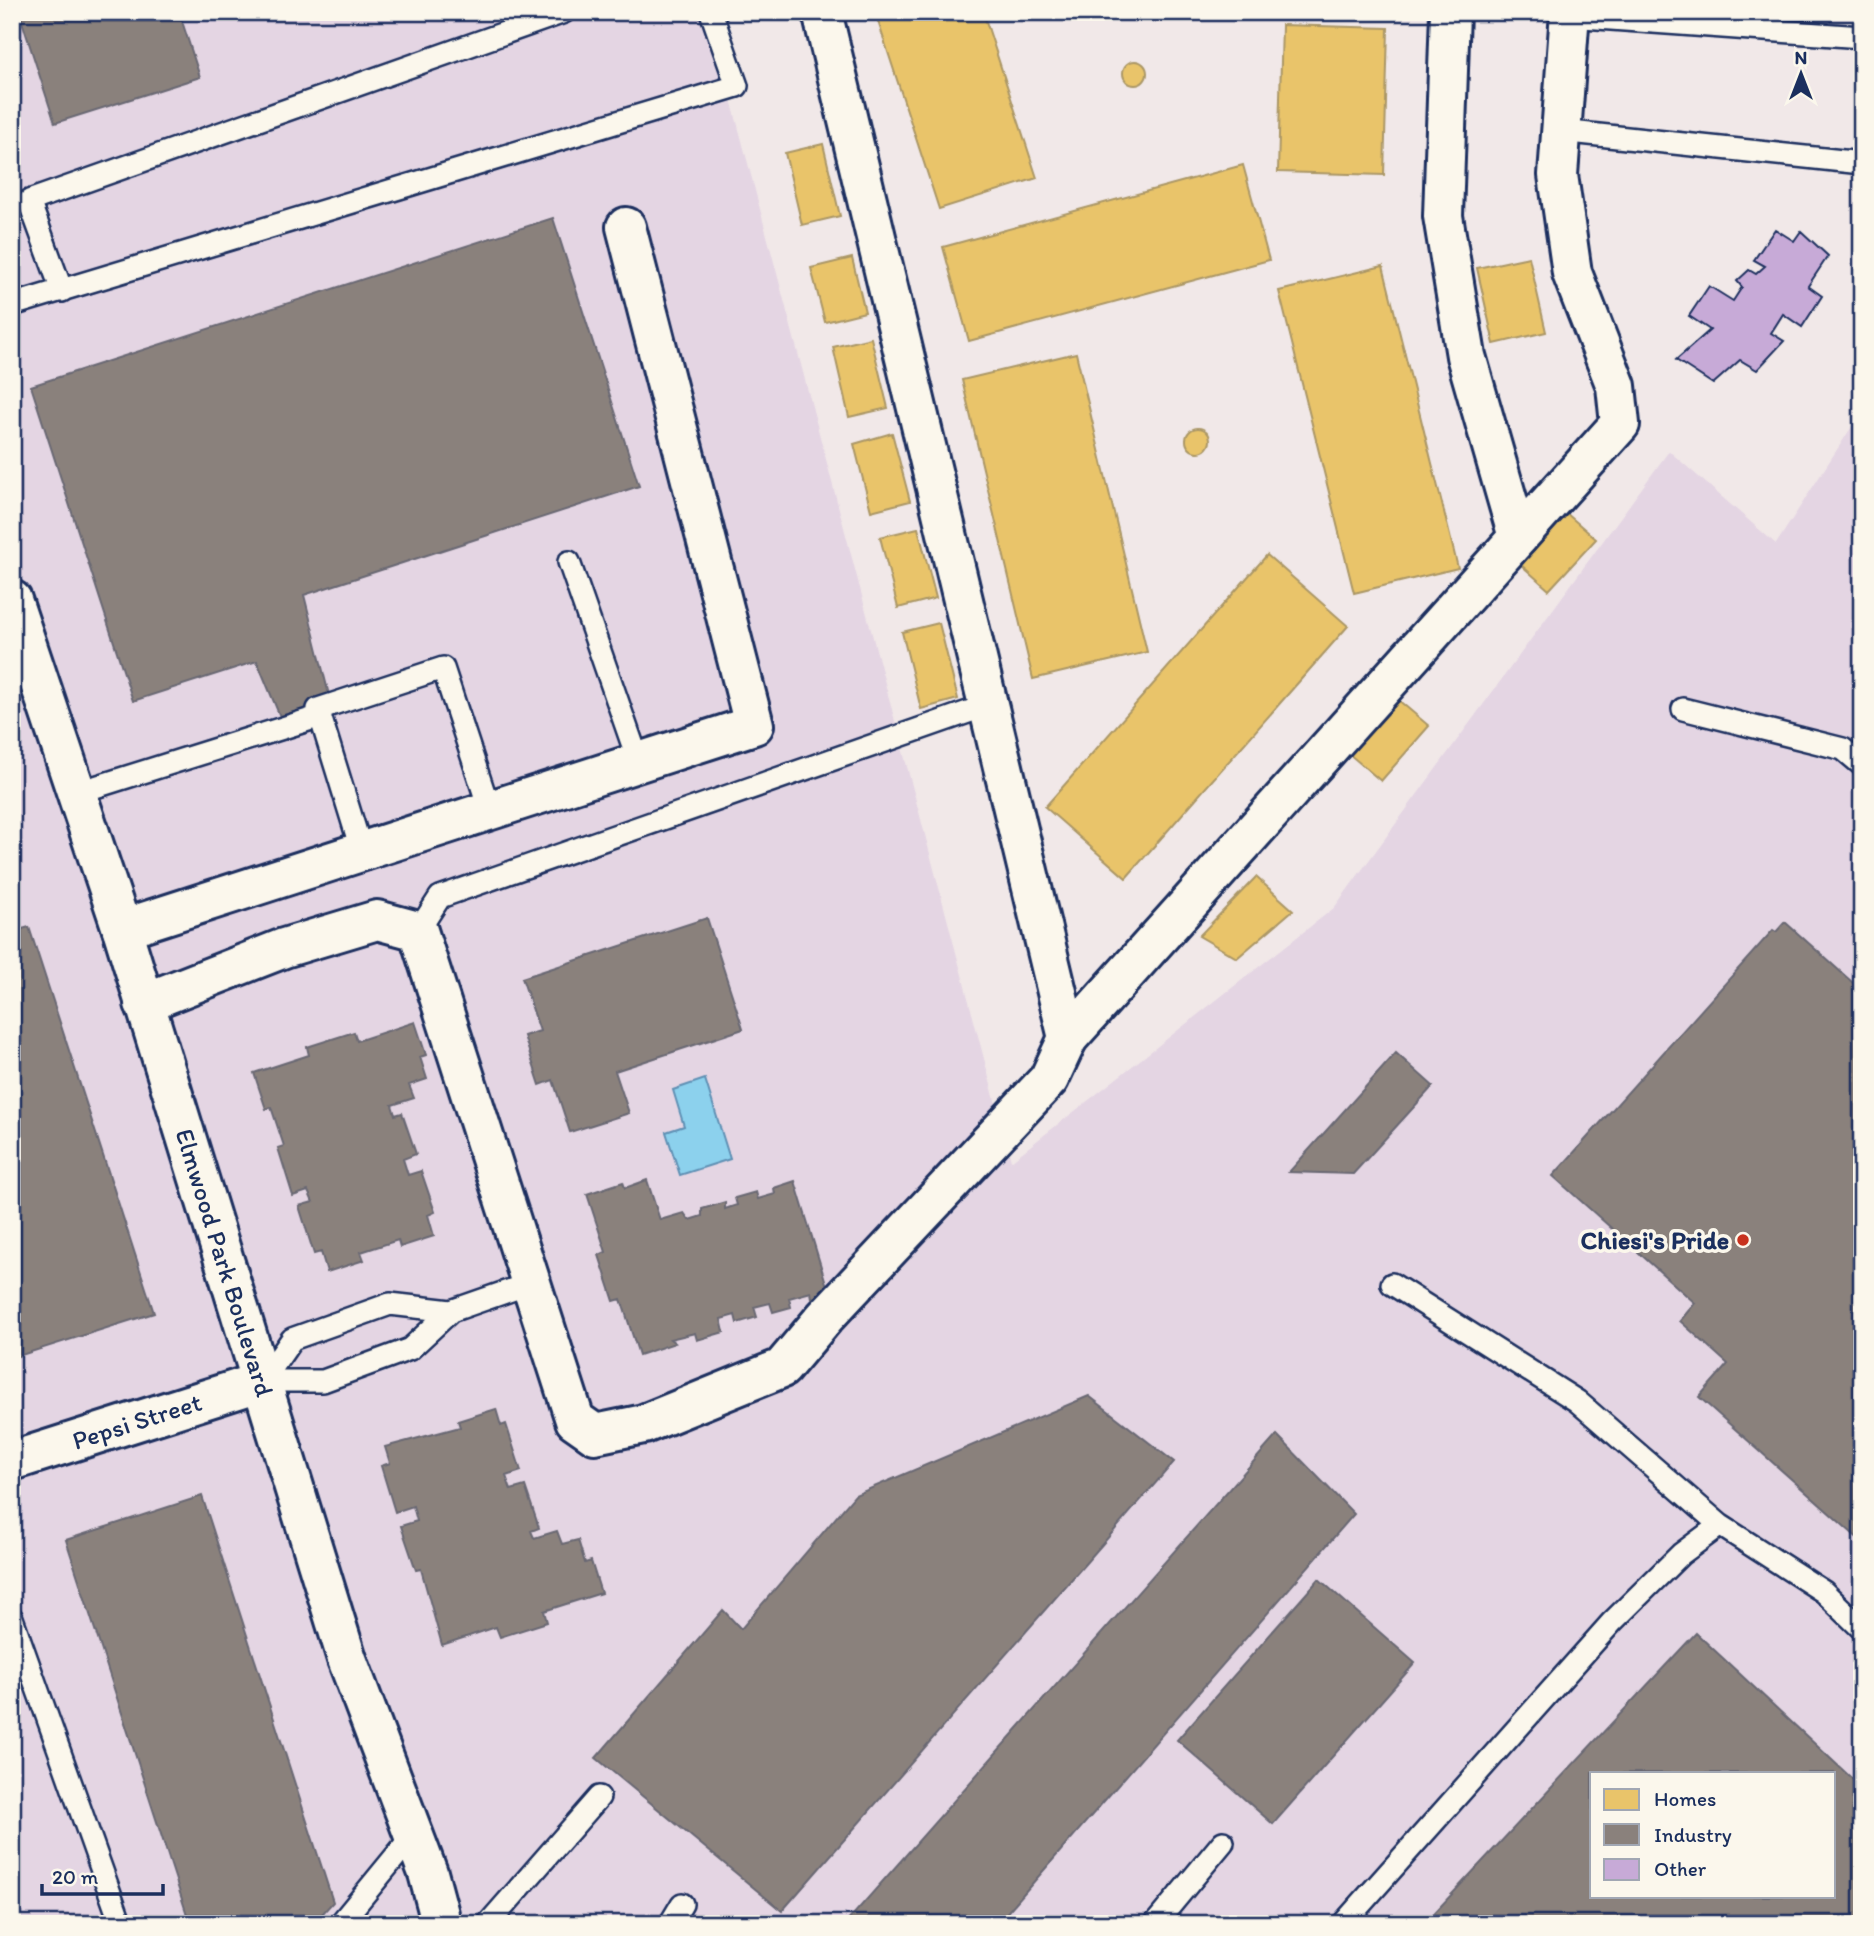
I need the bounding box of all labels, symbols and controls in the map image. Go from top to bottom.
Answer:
north arrow [1766,38,1836,108]
text: N [1795,46,1807,69]
street label: Elmwood Park Boulevard [168,1125,281,1401]
place label: Chiesi's Pride [1581,1224,1729,1256]
marker: Chiesi's Pride [1735,1232,1751,1248]
street label: Pepsi Street [68,1386,206,1457]
legend [1590,1772,1836,1898]
text: Homes [1654,1786,1716,1811]
text: Industry [1654,1822,1732,1847]
scale bar [42,1852,163,1896]
text: Other [1654,1856,1707,1881]
text: 20 m [52,1864,99,1889]

